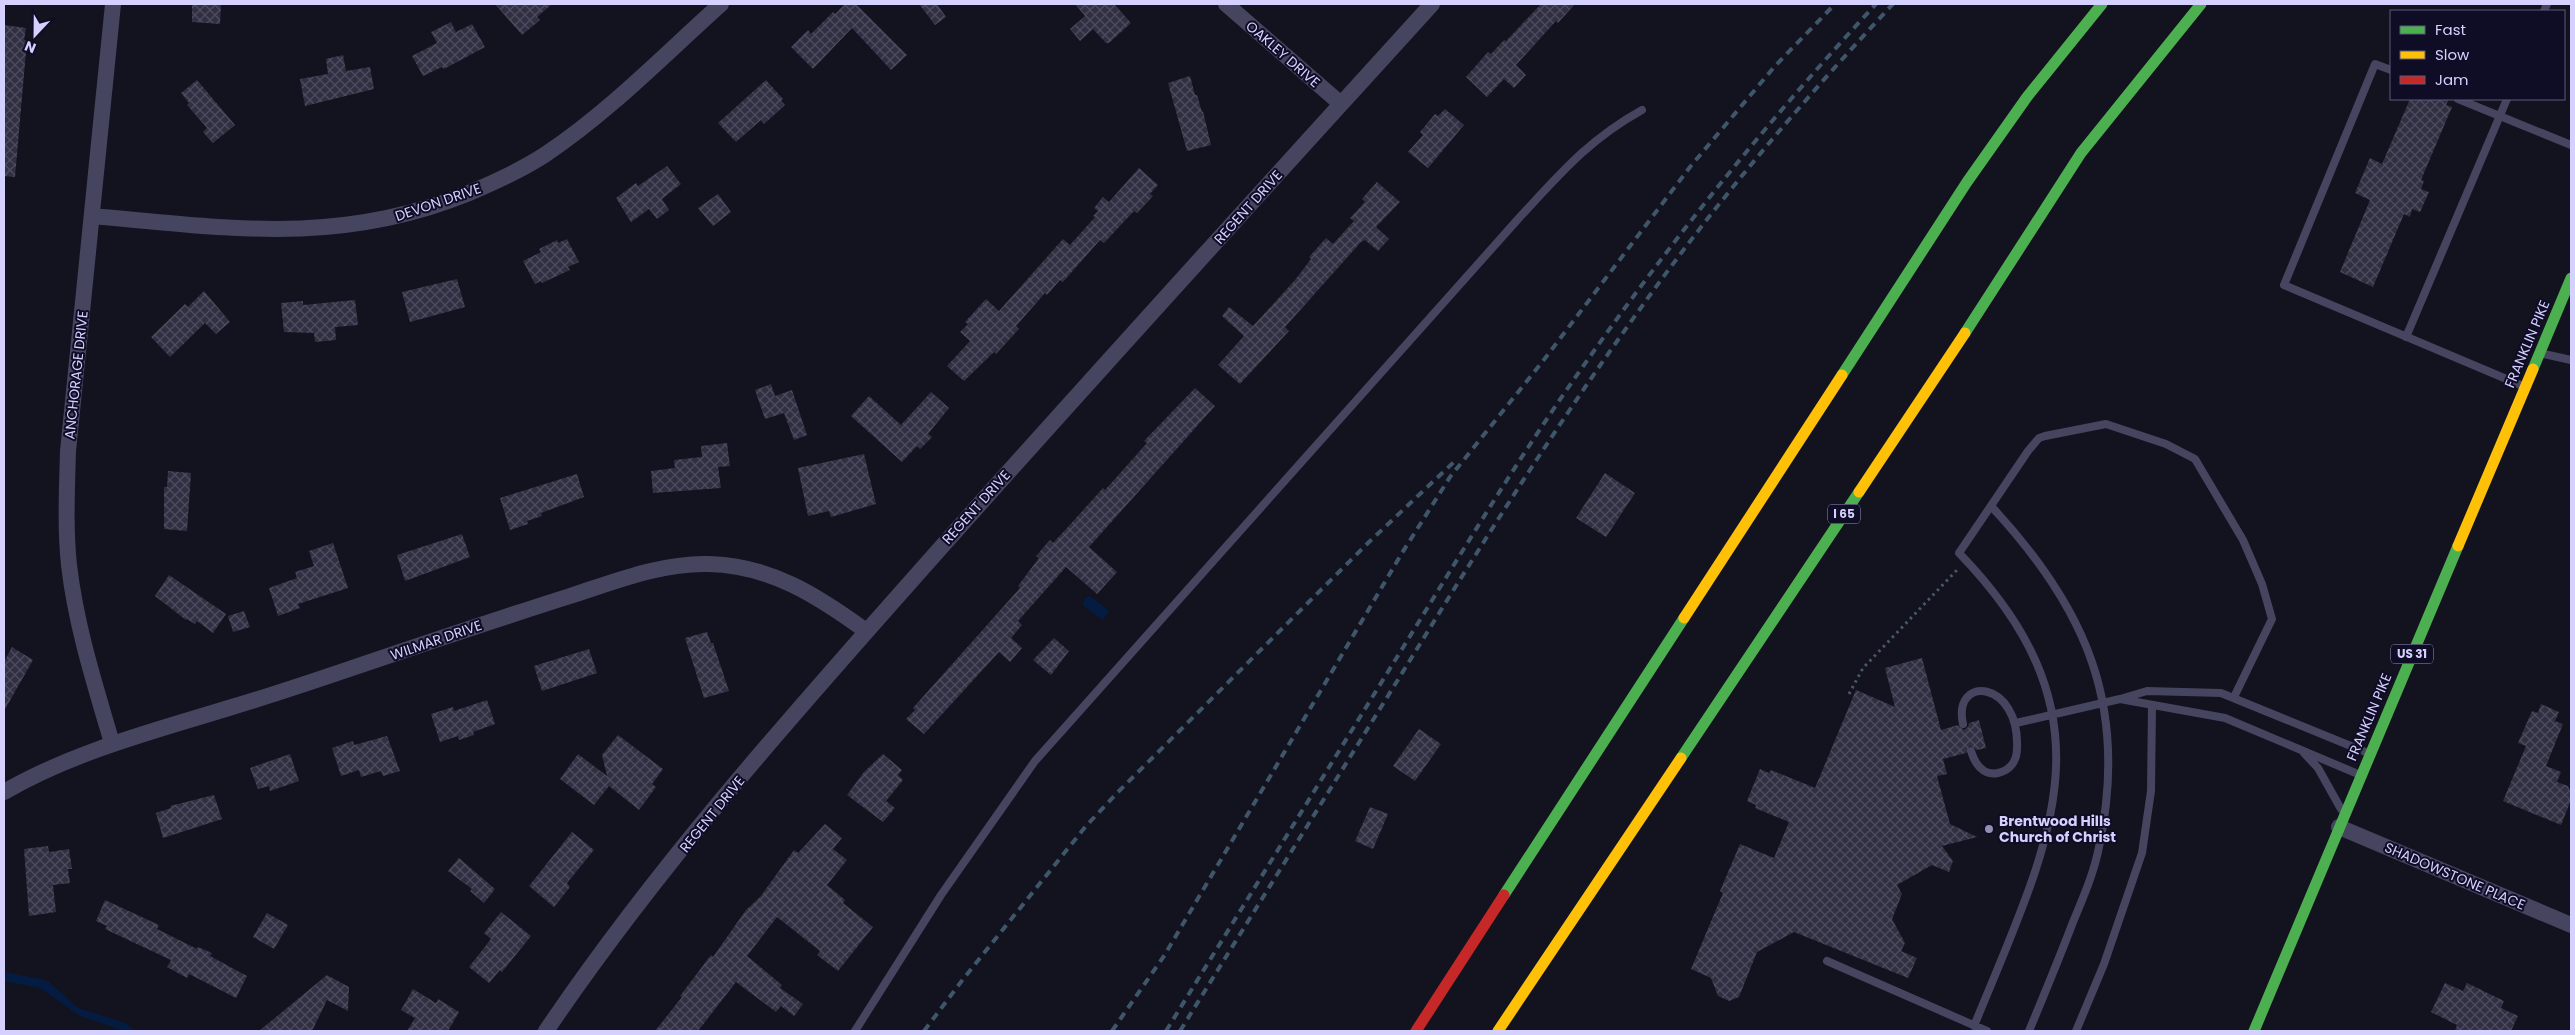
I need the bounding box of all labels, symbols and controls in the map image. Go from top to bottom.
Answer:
north arrow [10,10,60,60]
legend [2390,10,2565,100]
street label: OAKLEY DRIVE [1242,16,1324,92]
text: Fast [2435,19,2466,40]
text: N [22,36,39,58]
text: Slow [2435,44,2470,65]
text: Jam [2435,69,2469,90]
street label: REGENT DRIVE [1209,166,1287,248]
street label: DEVON DRIVE [392,178,484,226]
street label: FRANKLIN PIKE [2500,297,2554,391]
street label: ANCHORAGE DRIVE [59,310,93,440]
street label: REGENT DRIVE [937,466,1015,548]
road number: I 65 [1828,504,1860,524]
street label: WILMAR DRIVE [388,615,484,665]
road number: US 31 [2391,644,2433,664]
street label: FRANKLIN PIKE [2342,670,2396,764]
street label: REGENT DRIVE [675,771,749,857]
place label: Brentwood Hills Church of Christ [1999,811,2116,847]
marker: Brentwood Hills Church of Christ [1983,823,1995,835]
street label: SHADOWSTONE PLACE [2382,837,2528,915]

